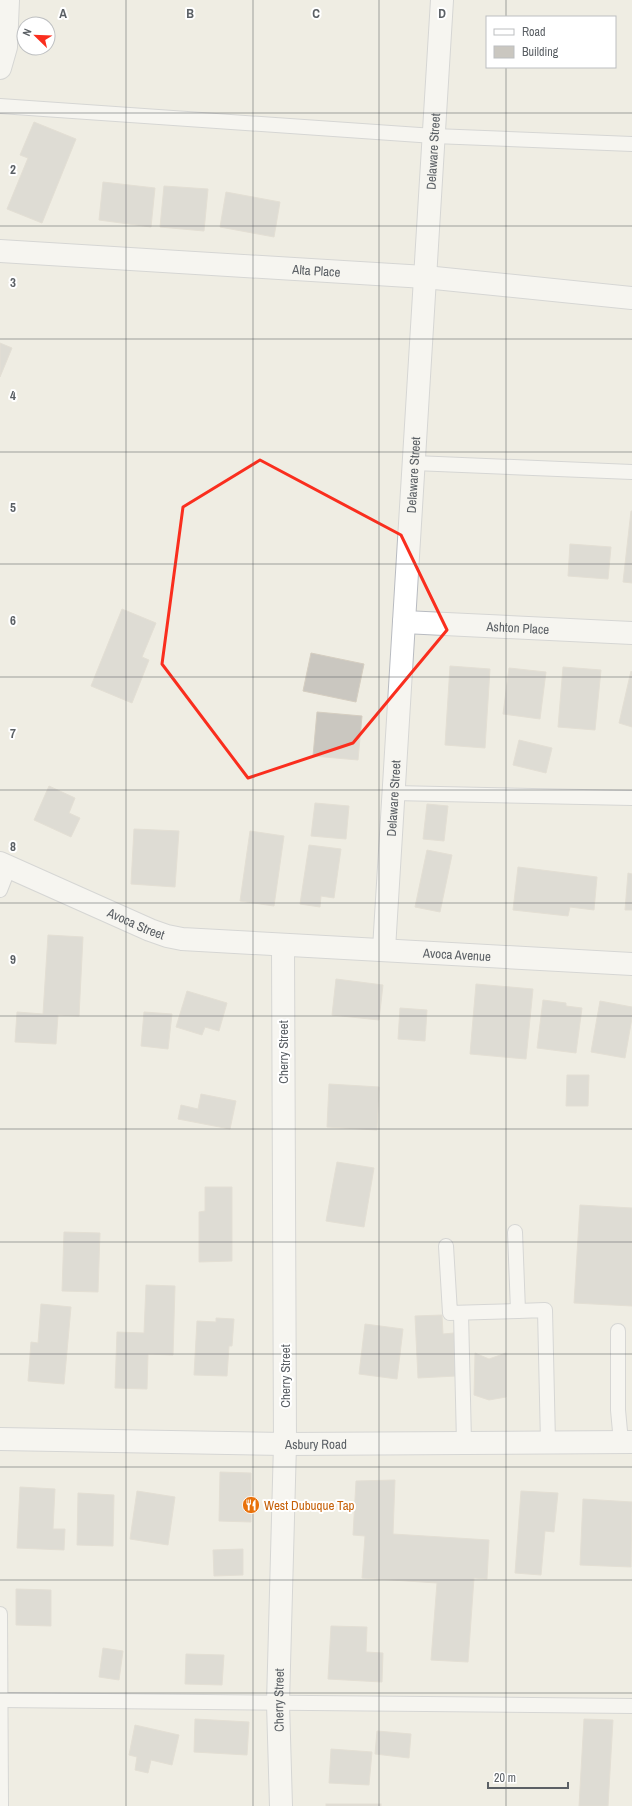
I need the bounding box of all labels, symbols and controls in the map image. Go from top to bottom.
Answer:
text: A [59,5,67,22]
text: B [186,5,194,22]
text: C [312,5,320,22]
text: D [438,5,446,22]
north arrow [16,16,56,56]
legend [486,16,616,68]
text: Road [522,24,546,40]
text: N [19,26,35,38]
text: Building [522,44,559,60]
street label: Delaware Street [422,113,444,190]
text: 2 [10,161,16,178]
street label: Alta Place [291,260,341,280]
text: 3 [10,274,16,291]
text: 4 [10,387,16,404]
street label: Delaware Street [402,436,424,514]
text: 5 [10,499,16,516]
text: 6 [10,612,16,629]
street label: Ashton Place [485,617,550,638]
text: 7 [10,725,16,742]
street label: Delaware Street [382,760,404,837]
text: 8 [10,838,16,855]
street label: Avoca Street [104,903,167,943]
street label: Avoca Avenue [422,944,491,965]
text: 9 [10,951,16,968]
street label: Cherry Street [275,1020,292,1084]
street label: Cherry Street [277,1344,294,1408]
street label: Asbury Road [284,1435,347,1453]
restaurant icon: West Dubuque Tap [241,1495,261,1515]
place label: West Dubuque Tap [264,1497,355,1514]
street label: Cherry Street [269,1668,287,1732]
scale bar [488,1764,568,1790]
text: 20 m [494,1770,516,1786]

